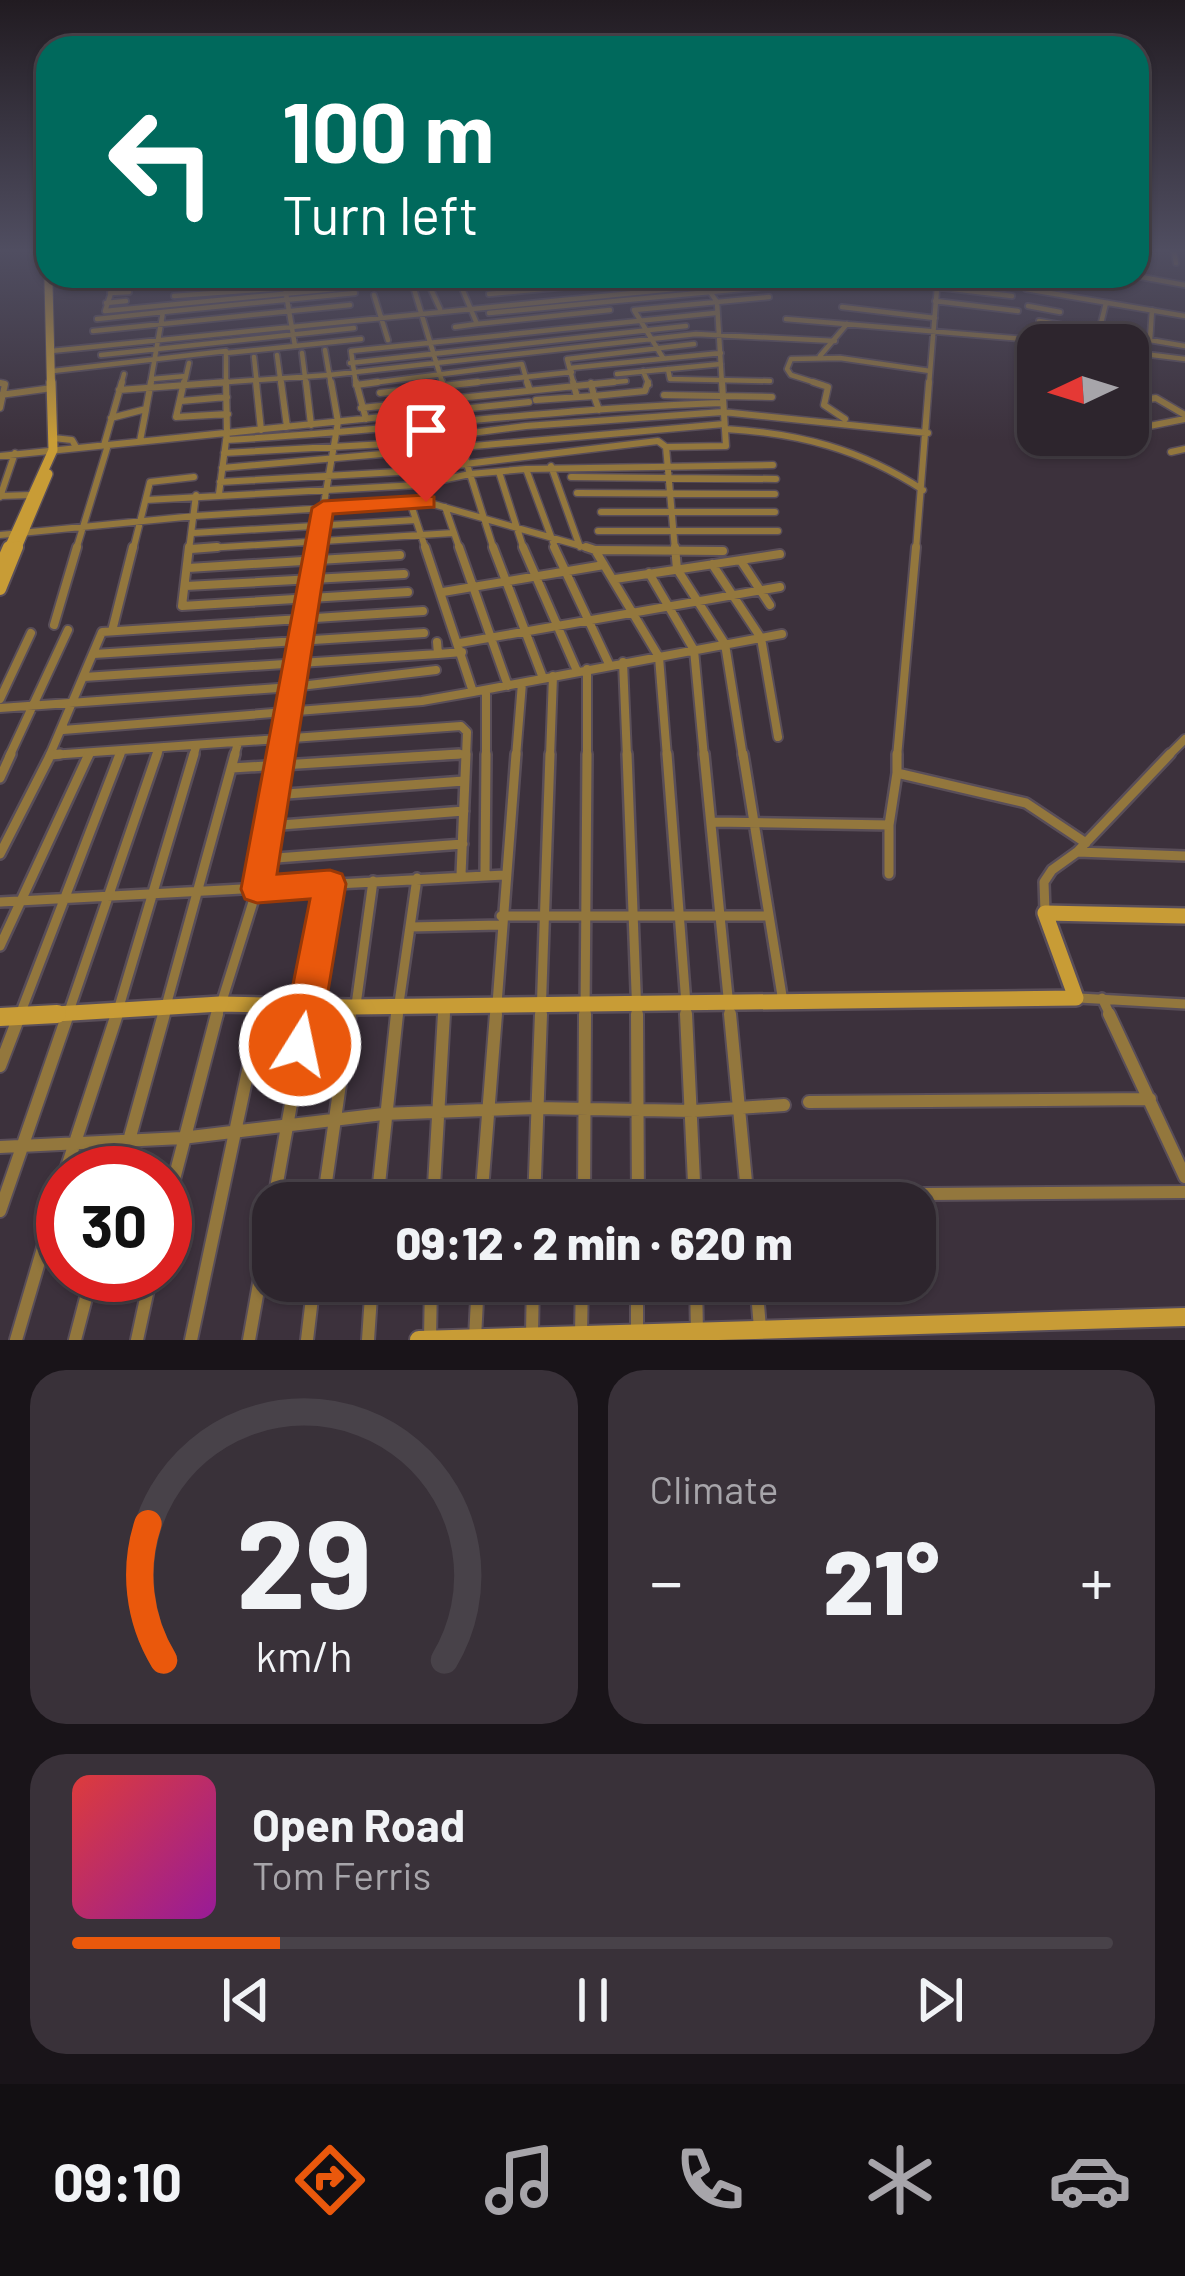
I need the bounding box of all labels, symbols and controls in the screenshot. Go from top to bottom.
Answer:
text: 100 m [282,79,494,180]
icon: left [84,84,240,240]
text: Turn left [282,181,479,246]
north arrow [1017,324,1149,456]
map controls [1017,324,1149,456]
pin [375,379,477,502]
icon: arrive [393,397,459,463]
position arrow [237,982,363,1108]
speed limit sign: 30 [36,1146,192,1302]
text: 09:12 · 2 min · 620 m [395,1215,793,1269]
text: Climate [650,1465,779,1512]
text: 29 [236,1484,372,1634]
text: 21° [823,1525,939,1633]
text: − [650,1540,683,1619]
text: + [1080,1540,1113,1619]
text: km/h [255,1629,352,1681]
text: Open Road [252,1797,465,1851]
text: Tom Ferris [252,1851,431,1898]
icon: previous [213,1967,279,2033]
icon: pause [560,1967,626,2033]
icon: next [907,1967,973,2033]
icon: directions [288,2138,372,2222]
icon: music [478,2138,562,2222]
icon: phone [668,2138,752,2222]
icon: climate [858,2138,942,2222]
icon: car [1048,2138,1132,2222]
text: 09:10 [53,2148,182,2213]

